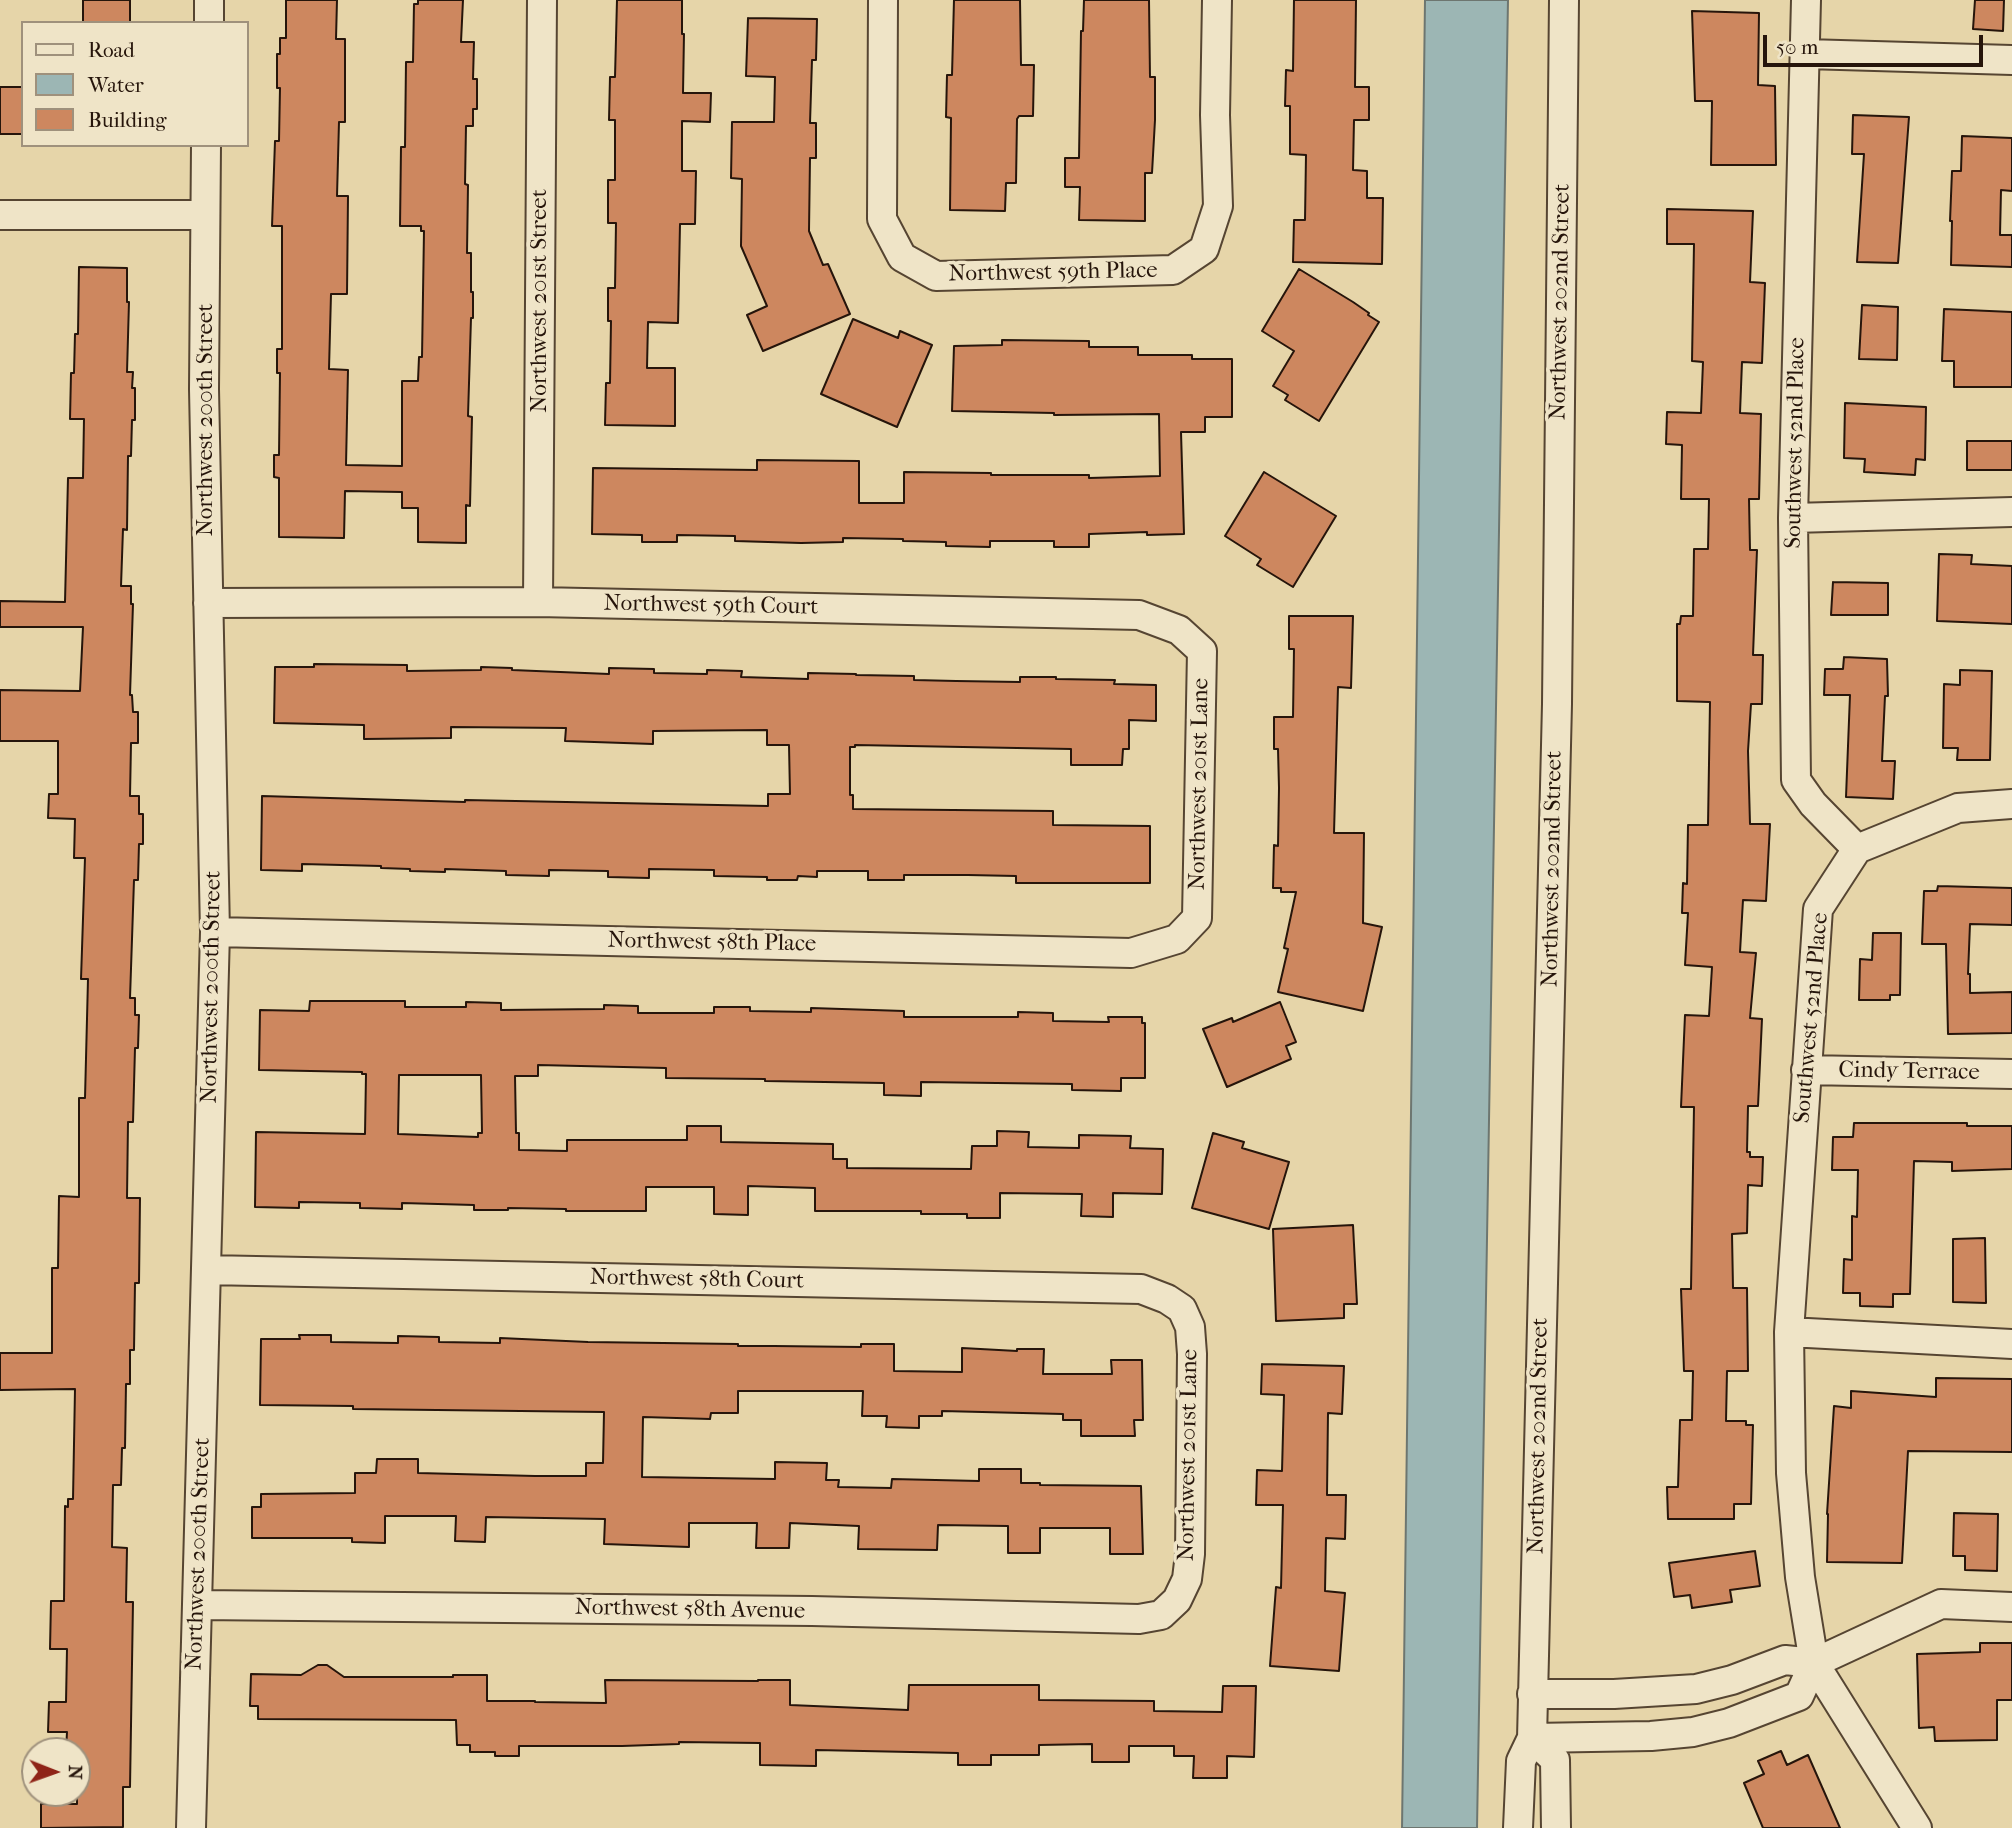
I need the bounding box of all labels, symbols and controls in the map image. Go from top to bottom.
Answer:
legend [21,21,248,147]
scale bar [1767,21,1988,65]
text: 50 m [1776,35,1819,59]
text: Road [88,38,135,62]
text: Water [88,73,144,97]
text: Building [88,108,166,132]
street label: Northwest 202nd Street [1545,184,1577,420]
street label: Northwest 201st Street [526,189,554,413]
street label: Northwest 59th Place [948,257,1158,289]
street label: Northwest 200th Street [192,304,220,536]
street label: Southwest 52nd Place [1780,337,1812,549]
street label: Northwest 59th Court [603,590,819,622]
street label: Northwest 201st Lane [1184,678,1216,890]
street label: Northwest 202nd Street [1537,751,1569,987]
street label: Northwest 200th Street [196,870,228,1104]
street label: Southwest 52nd Place [1789,911,1835,1125]
street label: Northwest 58th Place [607,927,817,959]
street label: Cindy Terrace [1838,1057,1980,1087]
street label: Northwest 58th Court [590,1264,804,1296]
street label: Northwest 202nd Street [1523,1318,1555,1554]
street label: Northwest 201st Lane [1173,1349,1205,1561]
street label: Northwest 200th Street [181,1437,217,1671]
street label: Northwest 58th Avenue [575,1594,805,1626]
north arrow [21,1737,91,1807]
text: N [64,1765,86,1780]

